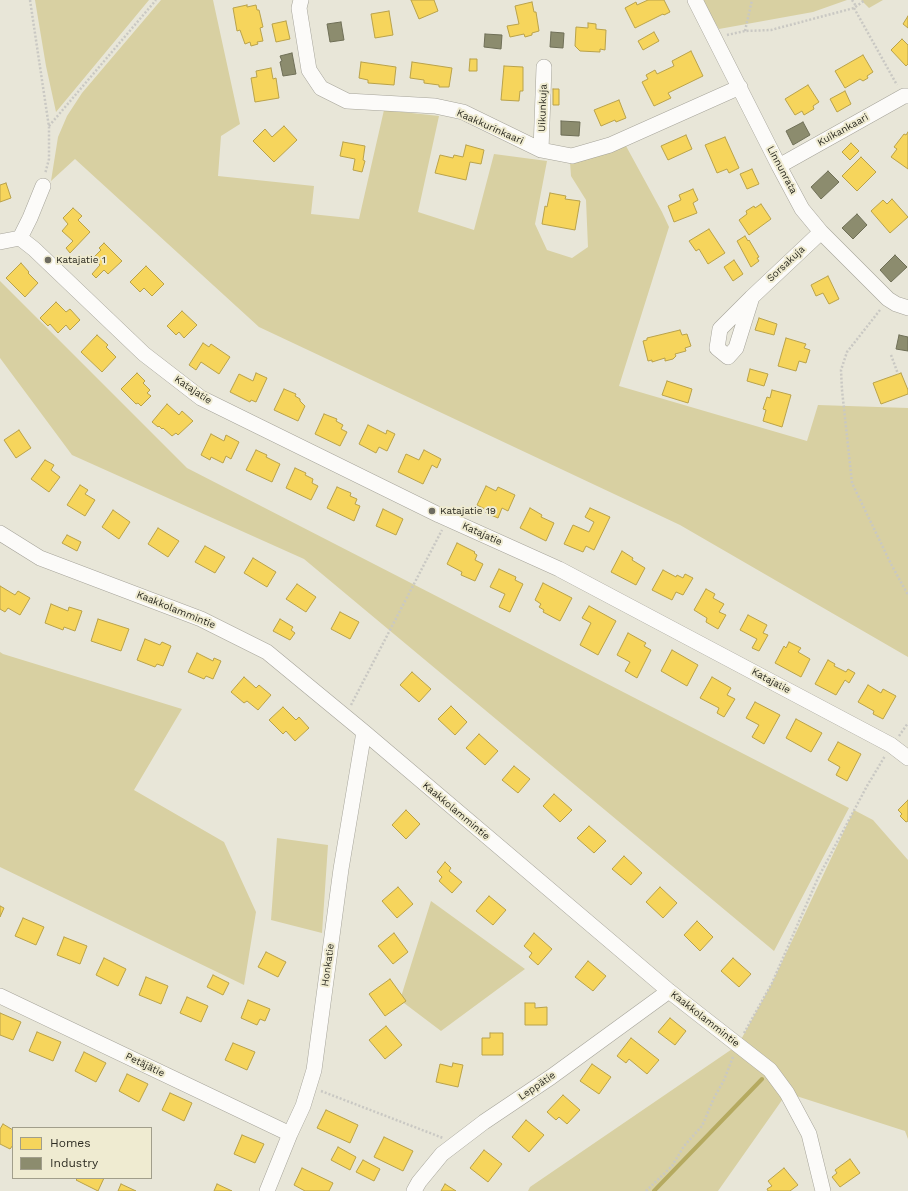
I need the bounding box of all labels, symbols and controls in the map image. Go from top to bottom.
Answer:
street label: Uikunkuja [536,84,550,132]
street label: Kaakkurinkaari [455,107,525,147]
street label: Kuikankaari [816,111,870,149]
street label: Linnunrata [764,144,800,196]
street label: Sorsakuja [765,243,807,285]
place label: Katajatie 1 [56,254,106,266]
marker: Katajatie 1 [43,255,53,265]
street label: Katajatie [172,373,214,407]
place label: Katajatie 19 [440,505,496,517]
marker: Katajatie 19 [427,506,437,516]
street label: Katajatie [460,520,504,548]
street label: Kaakkolammintie [135,589,217,631]
street label: Katajatie [749,666,793,696]
street label: Kaakkolammintie [420,779,492,843]
street label: Honkatie [319,943,337,987]
street label: Kaakkolammintie [668,988,742,1050]
street label: Petäjätie [123,1050,167,1080]
street label: Leppätie [516,1069,558,1103]
legend [12,1127,152,1179]
text: Homes [50,1136,91,1150]
text: Industry [50,1156,98,1170]

